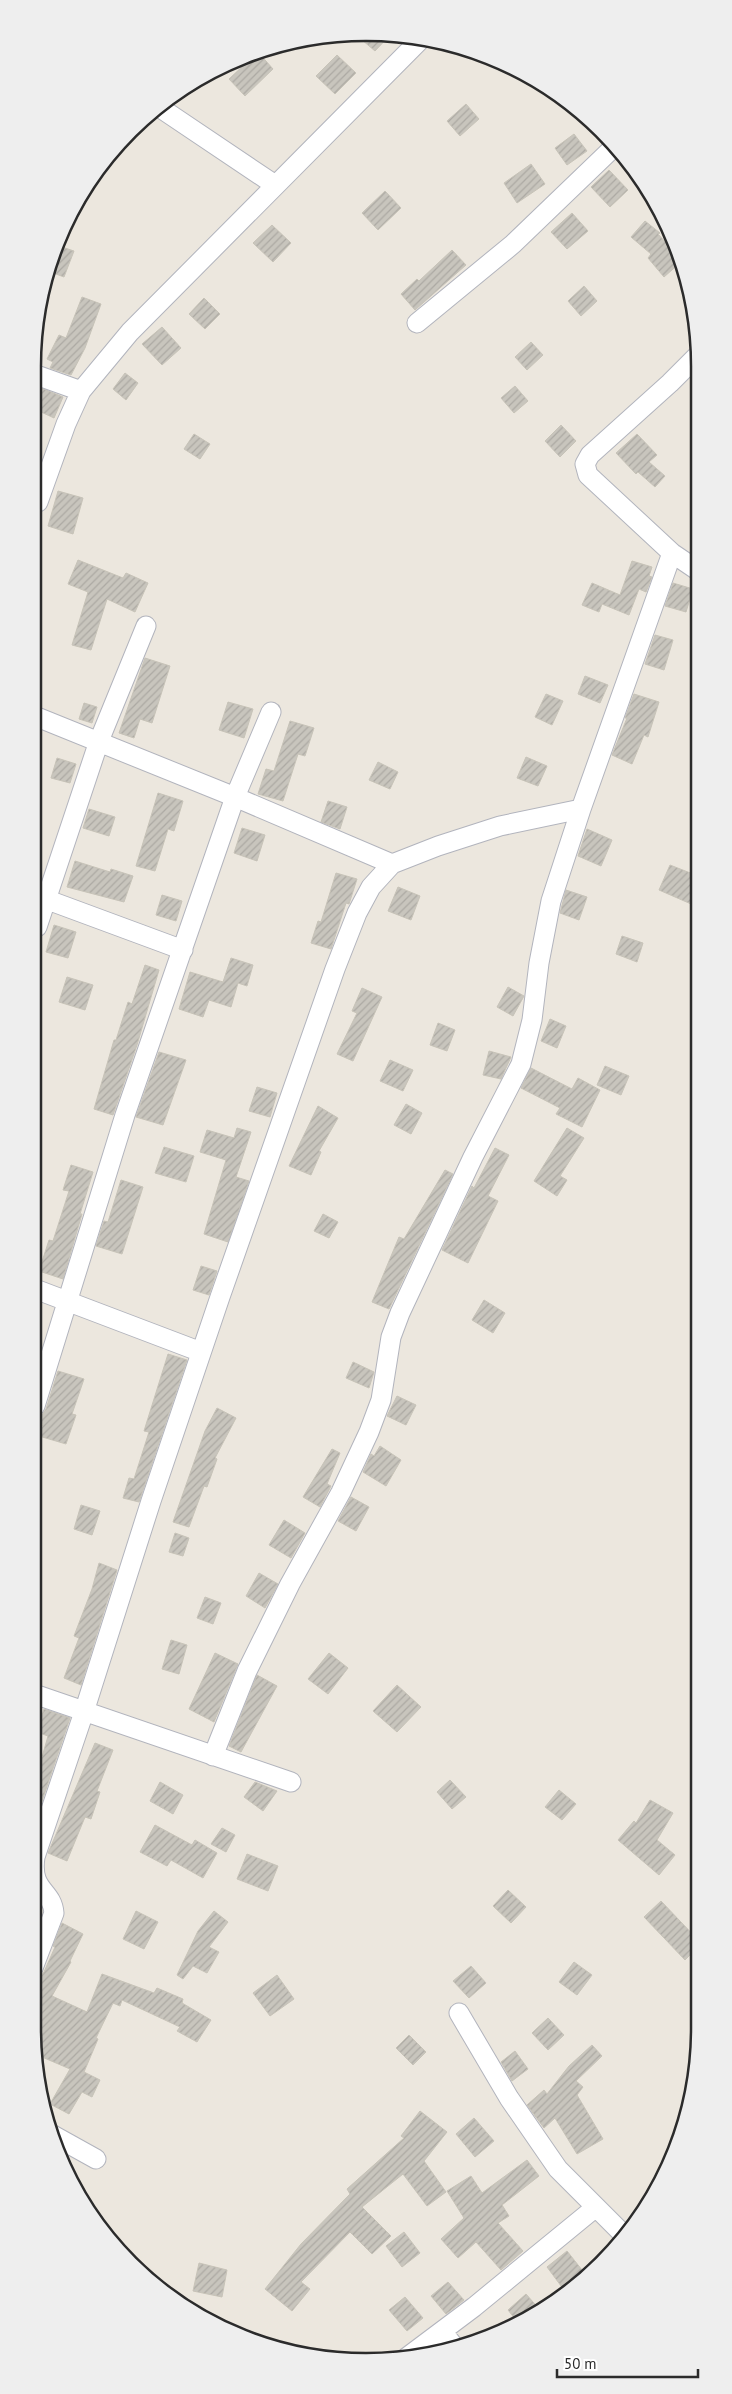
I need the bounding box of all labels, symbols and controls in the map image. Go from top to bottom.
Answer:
scale bar [557,2346,698,2378]
text: 50 m [564,2354,597,2373]

